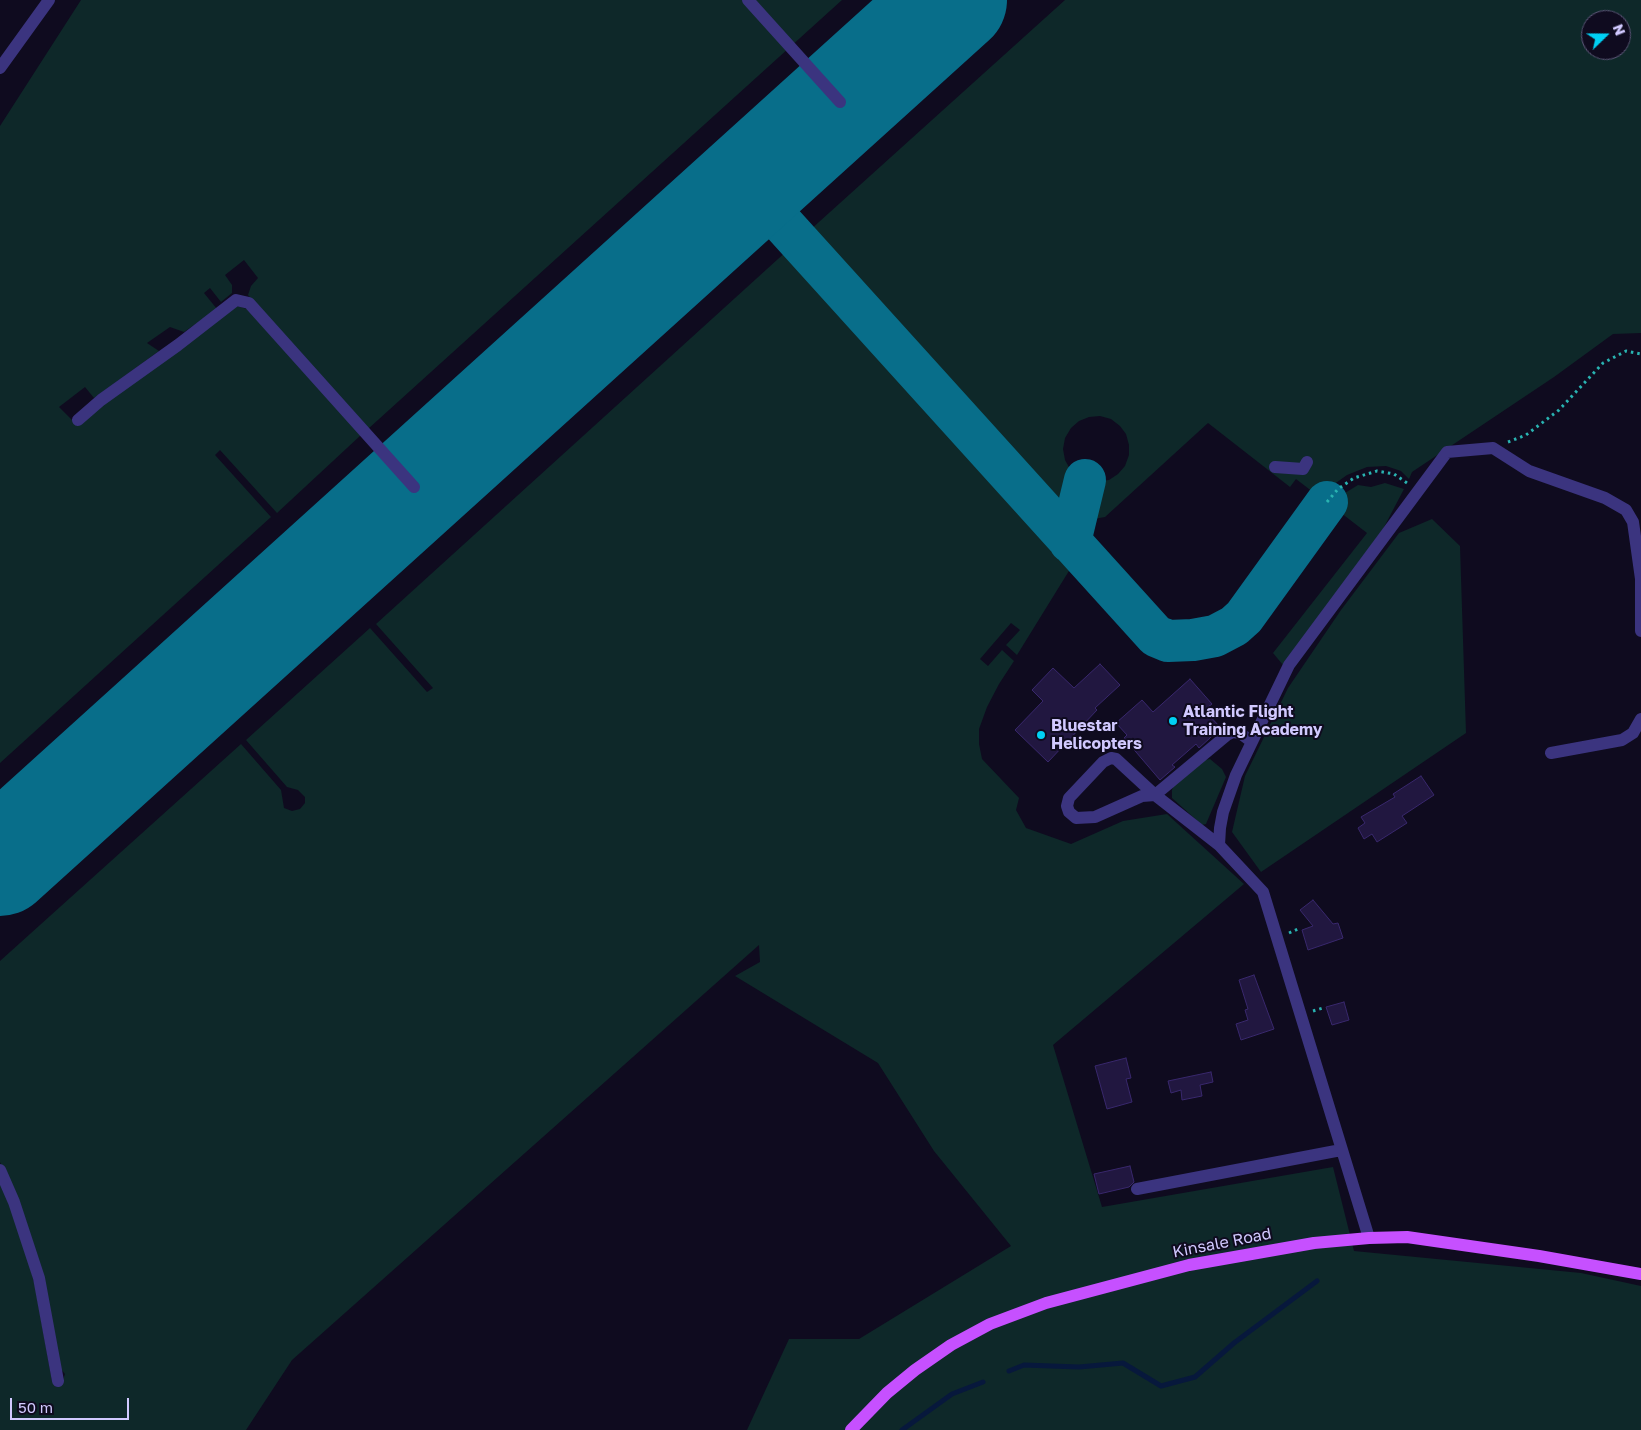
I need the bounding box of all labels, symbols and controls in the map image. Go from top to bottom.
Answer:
north arrow [1581,10,1631,60]
text: N [1610,21,1629,38]
place label: Atlantic Flight Training Academy [1183,702,1322,740]
marker: Atlantic Flight Training Academy [1167,715,1179,727]
place label: Bluestar Helicopters [1051,716,1142,754]
marker: Bluestar Helicopters [1035,729,1047,741]
street label: Kinsale Road [1171,1224,1273,1262]
scale bar [12,1388,131,1420]
text: 50 m [18,1398,53,1416]

